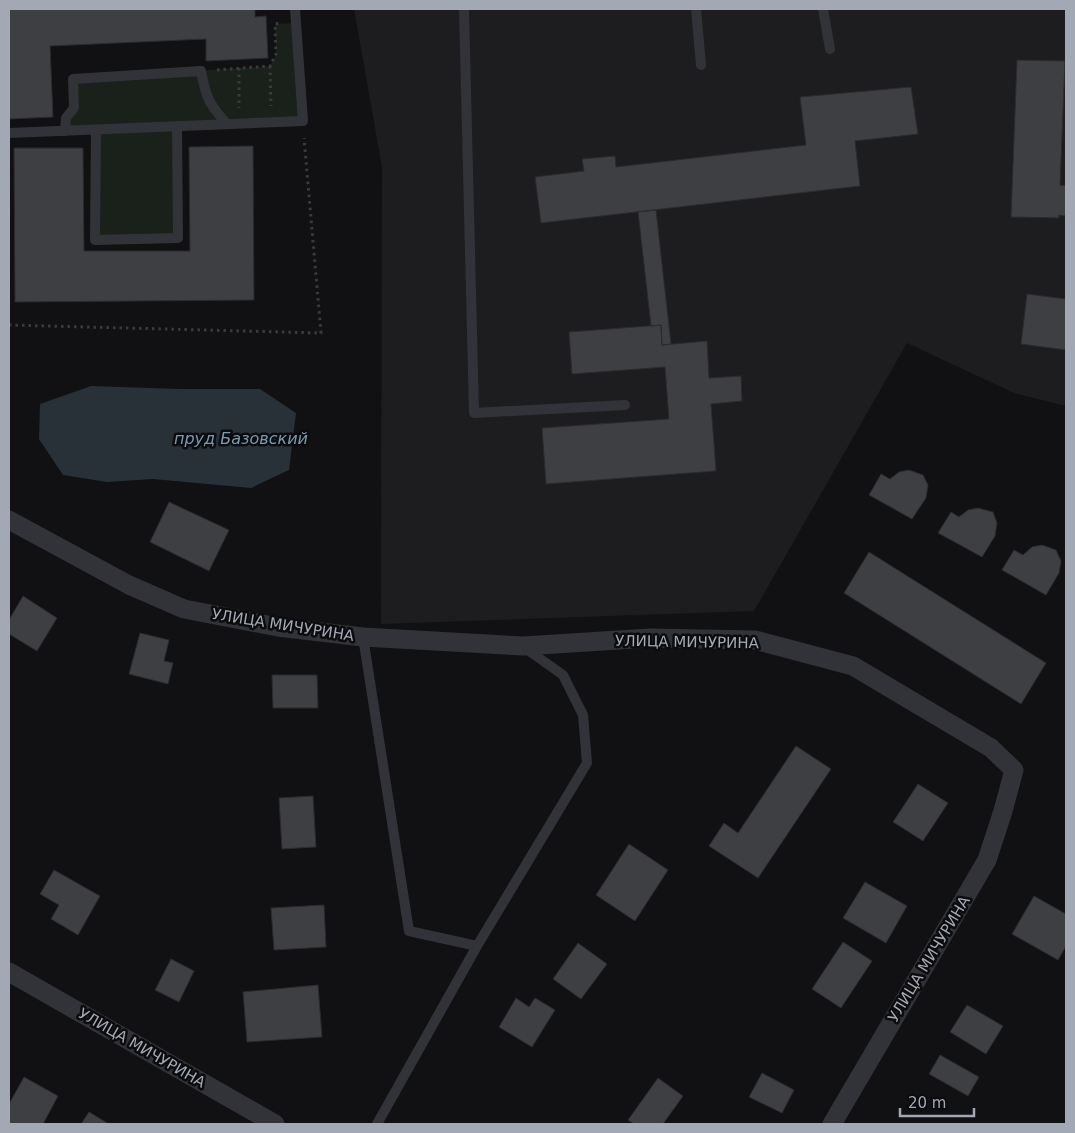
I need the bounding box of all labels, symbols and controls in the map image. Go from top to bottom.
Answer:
water label: пруд Базовский [174,429,308,448]
street label: УЛИЦА МИЧУРИНА [211,605,356,645]
street label: УЛИЦА МИЧУРИНА [615,632,760,652]
street label: УЛИЦА МИЧУРИНА [884,892,974,1025]
street label: УЛИЦА МИЧУРИНА [75,1004,209,1092]
scale bar [900,1086,974,1118]
text: 20 m [908,1094,946,1112]

